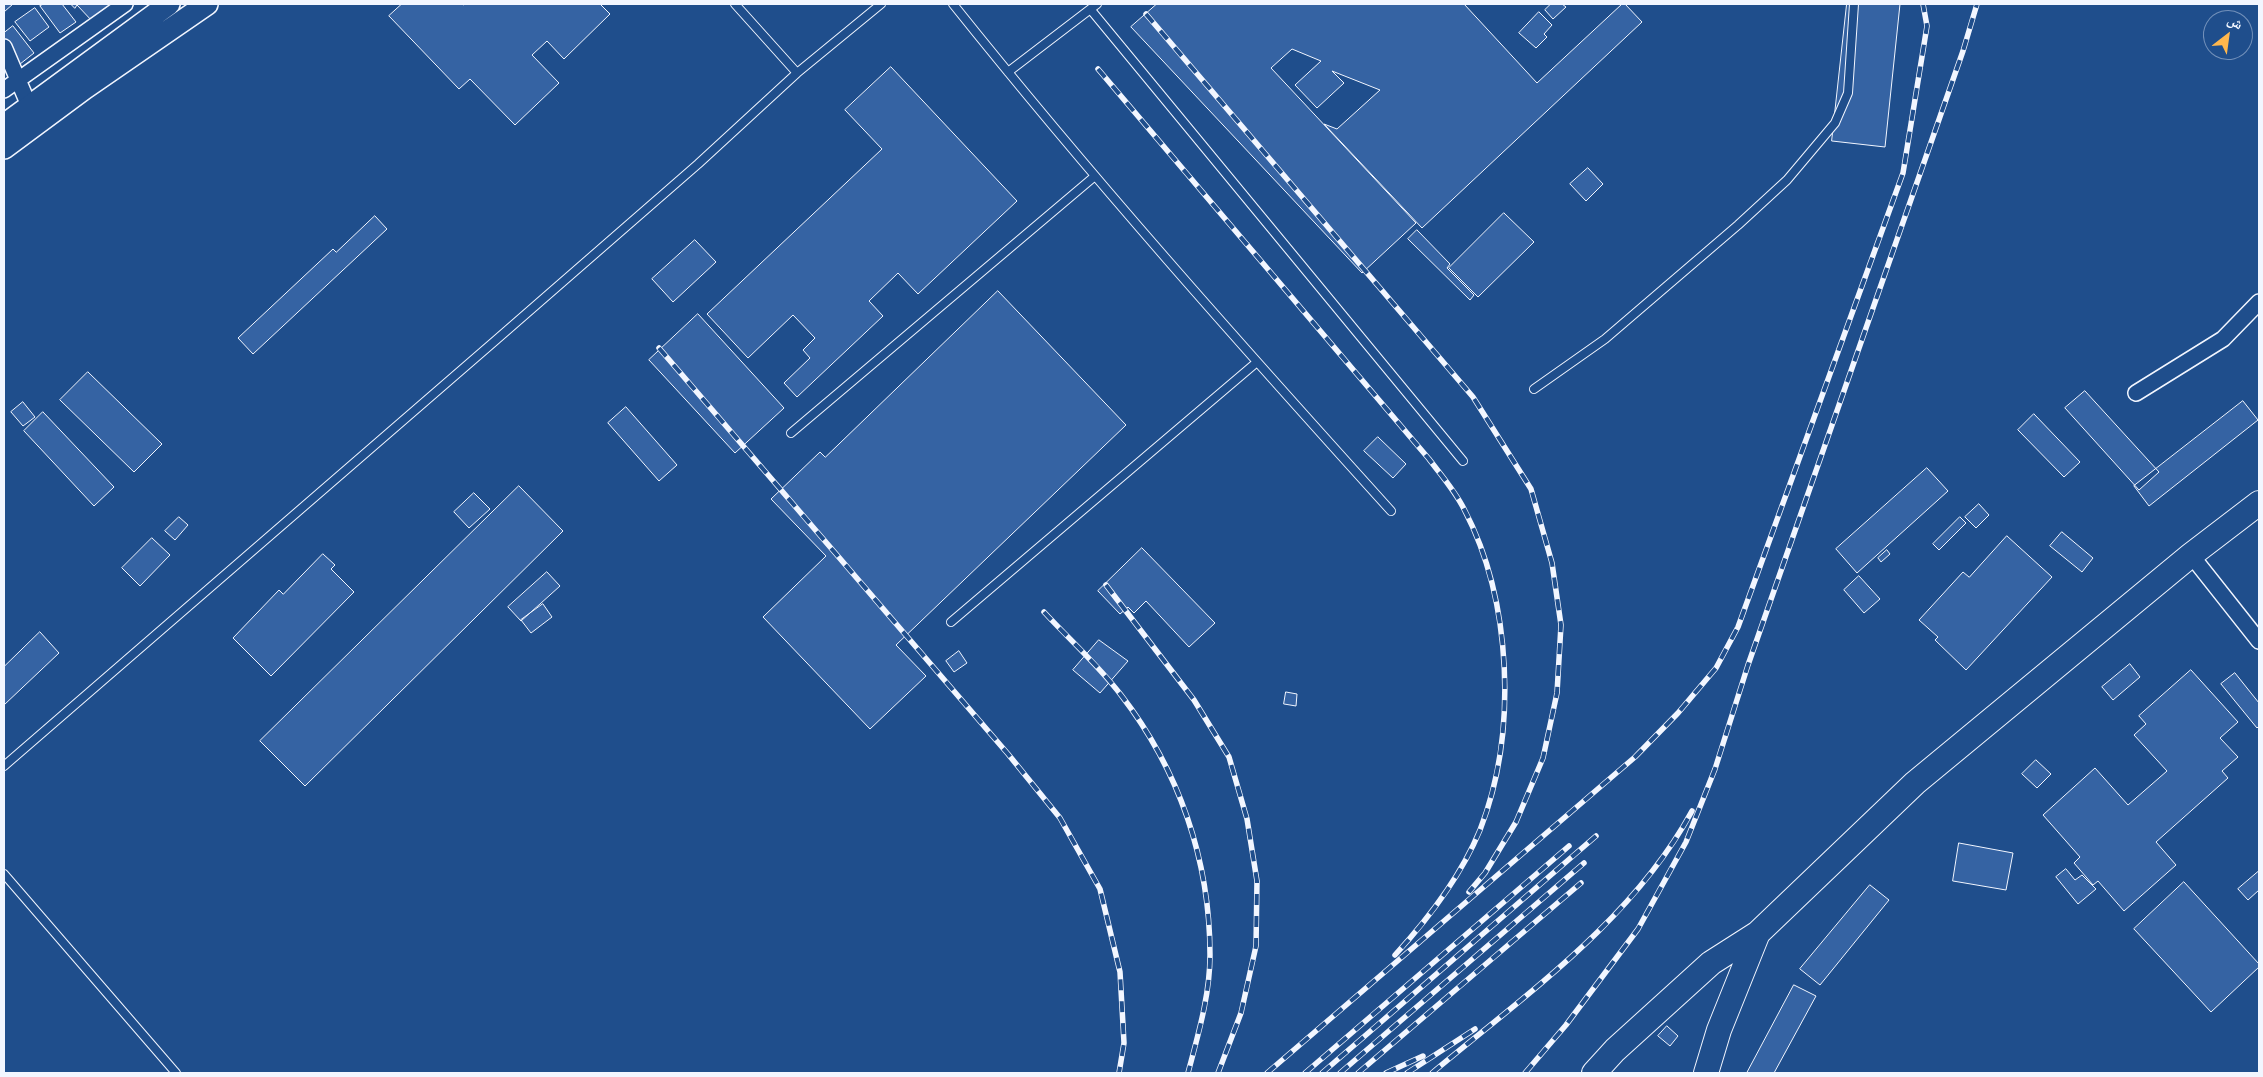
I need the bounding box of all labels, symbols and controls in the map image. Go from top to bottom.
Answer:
north arrow [2203,10,2253,60]
text: ش [2225,13,2245,33]

